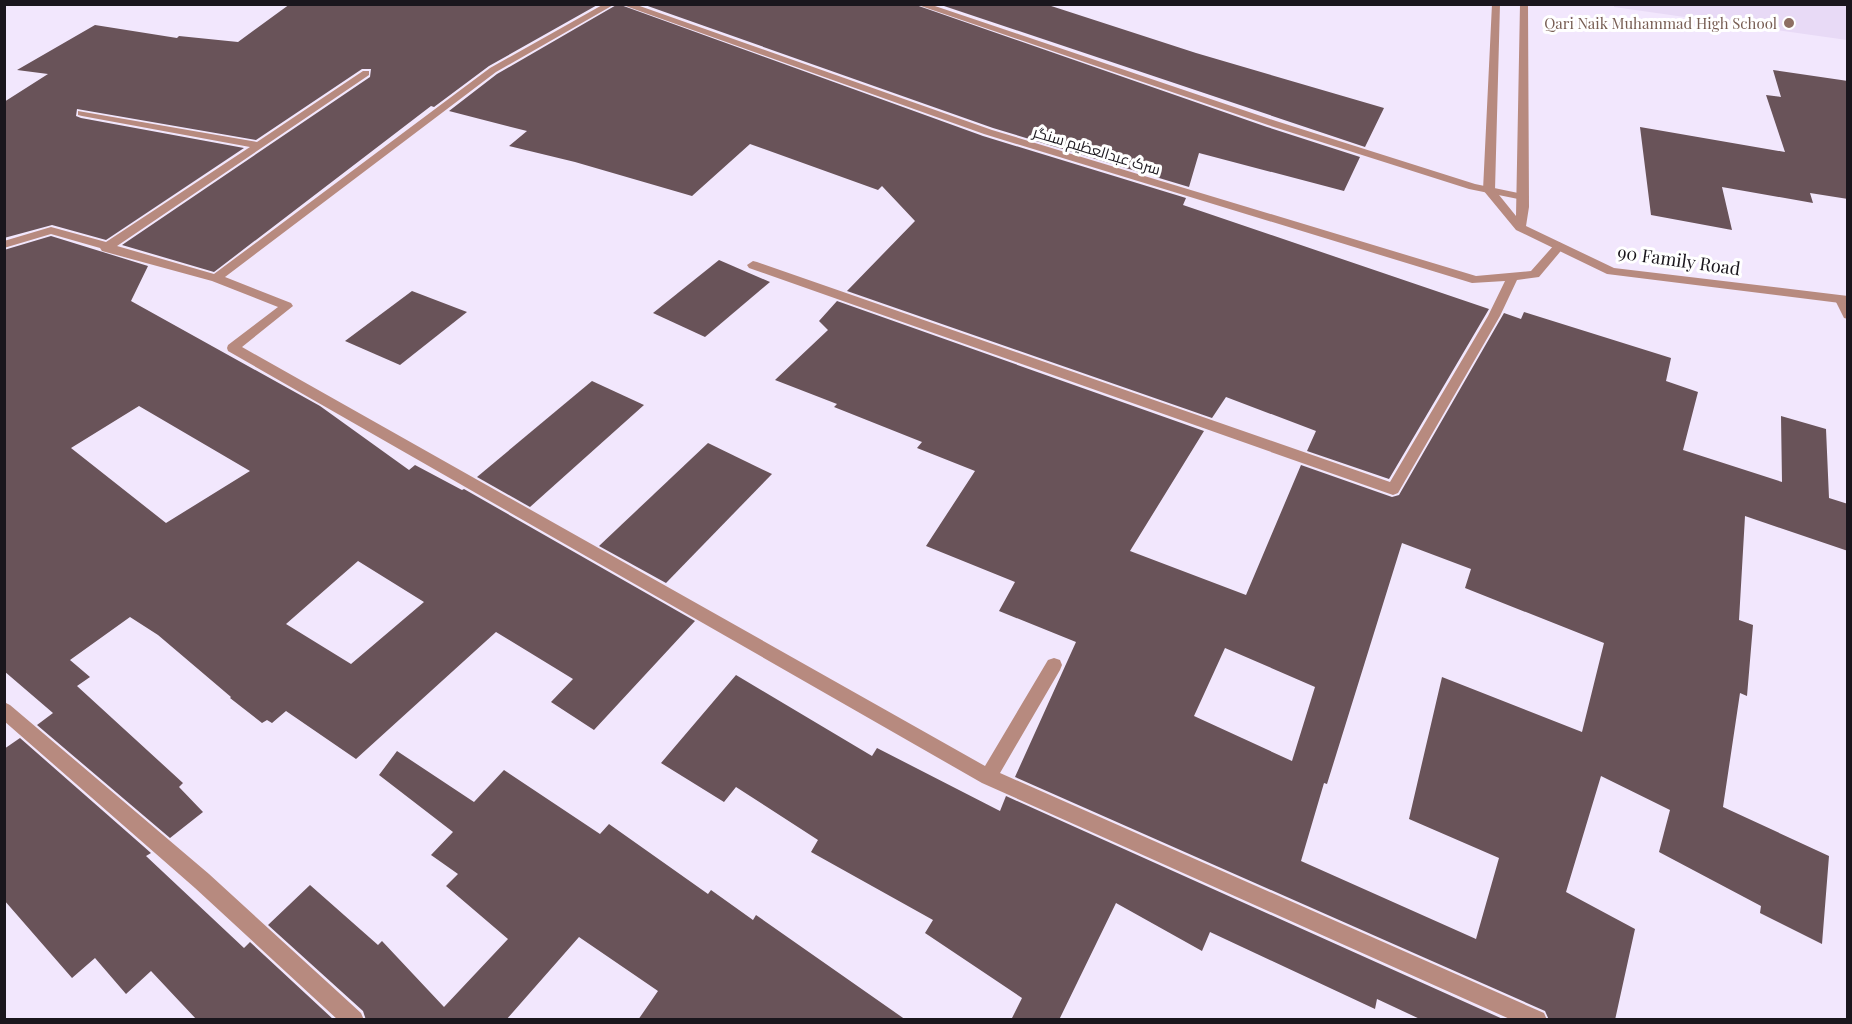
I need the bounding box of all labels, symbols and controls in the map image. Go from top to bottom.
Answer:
place label: Qari Naik Muhammad High School [1544,13,1777,33]
marker: Qari Naik Muhammad High School [1782,16,1796,30]
street label: سرک عبدالعظیم سنگر [1030,121,1163,180]
street label: 90 Family Road [1616,239,1743,281]

